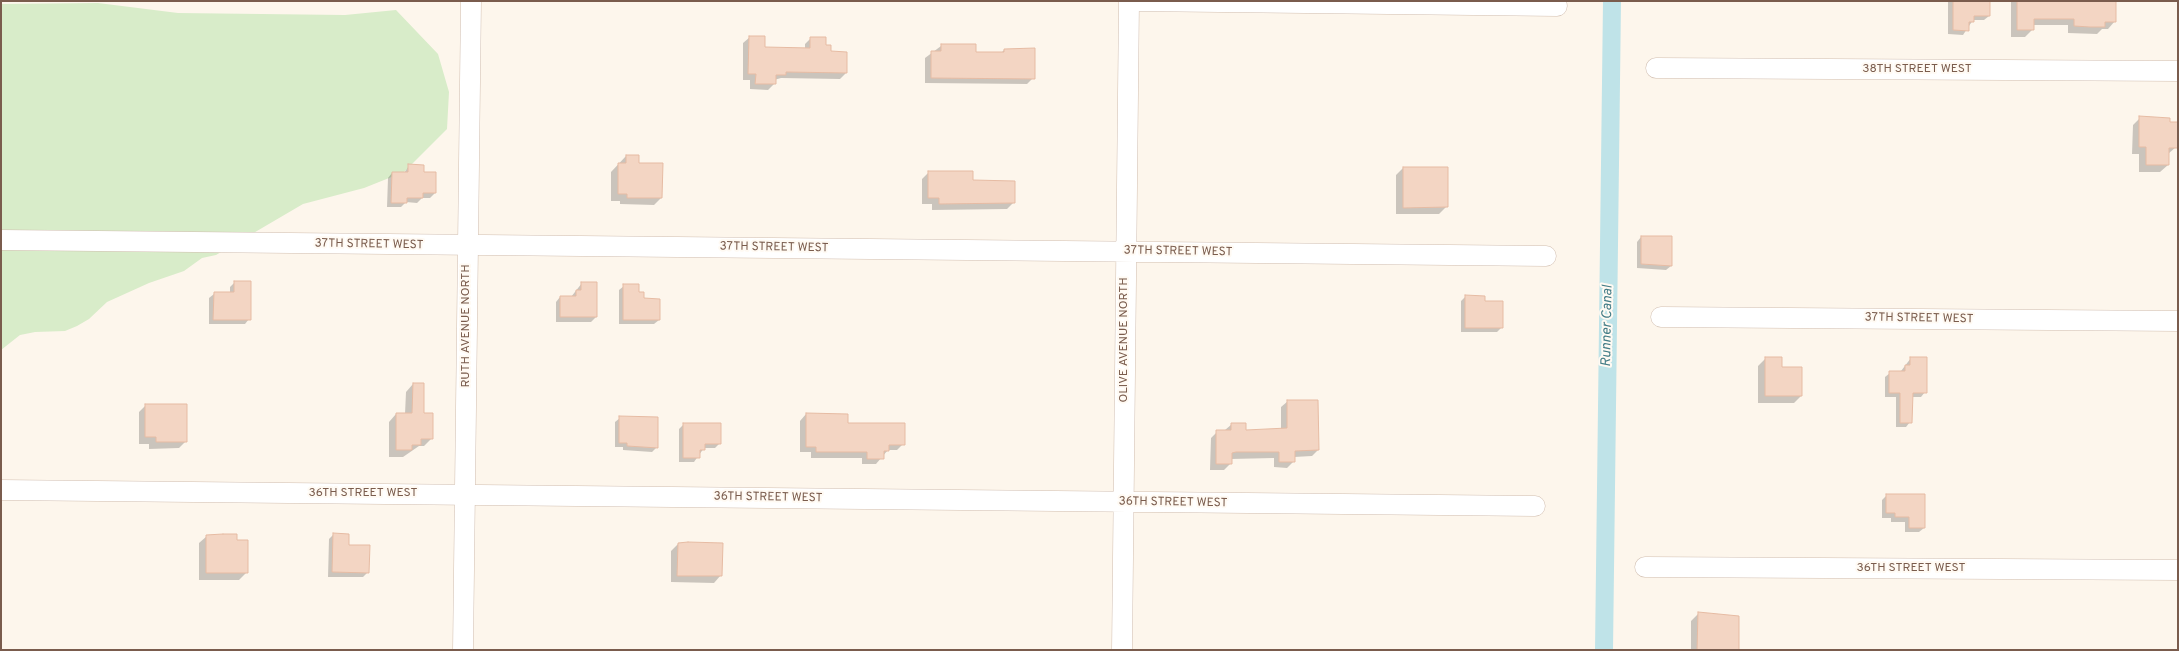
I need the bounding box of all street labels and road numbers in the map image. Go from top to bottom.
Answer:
street label: 38TH STREET WEST [1862,63,1972,77]
street label: 37TH STREET WEST [314,237,424,253]
street label: 37TH STREET WEST [719,240,829,256]
street label: 37TH STREET WEST [1123,244,1233,260]
street label: RUTH AVENUE NORTH [460,264,474,388]
street label: OLIVE AVENUE NORTH [1118,277,1132,403]
street label: 37TH STREET WEST [1864,311,1974,327]
street label: 36TH STREET WEST [309,487,417,501]
street label: 36TH STREET WEST [713,490,823,506]
street label: 36TH STREET WEST [1118,495,1228,511]
street label: 36TH STREET WEST [1857,562,1965,576]

